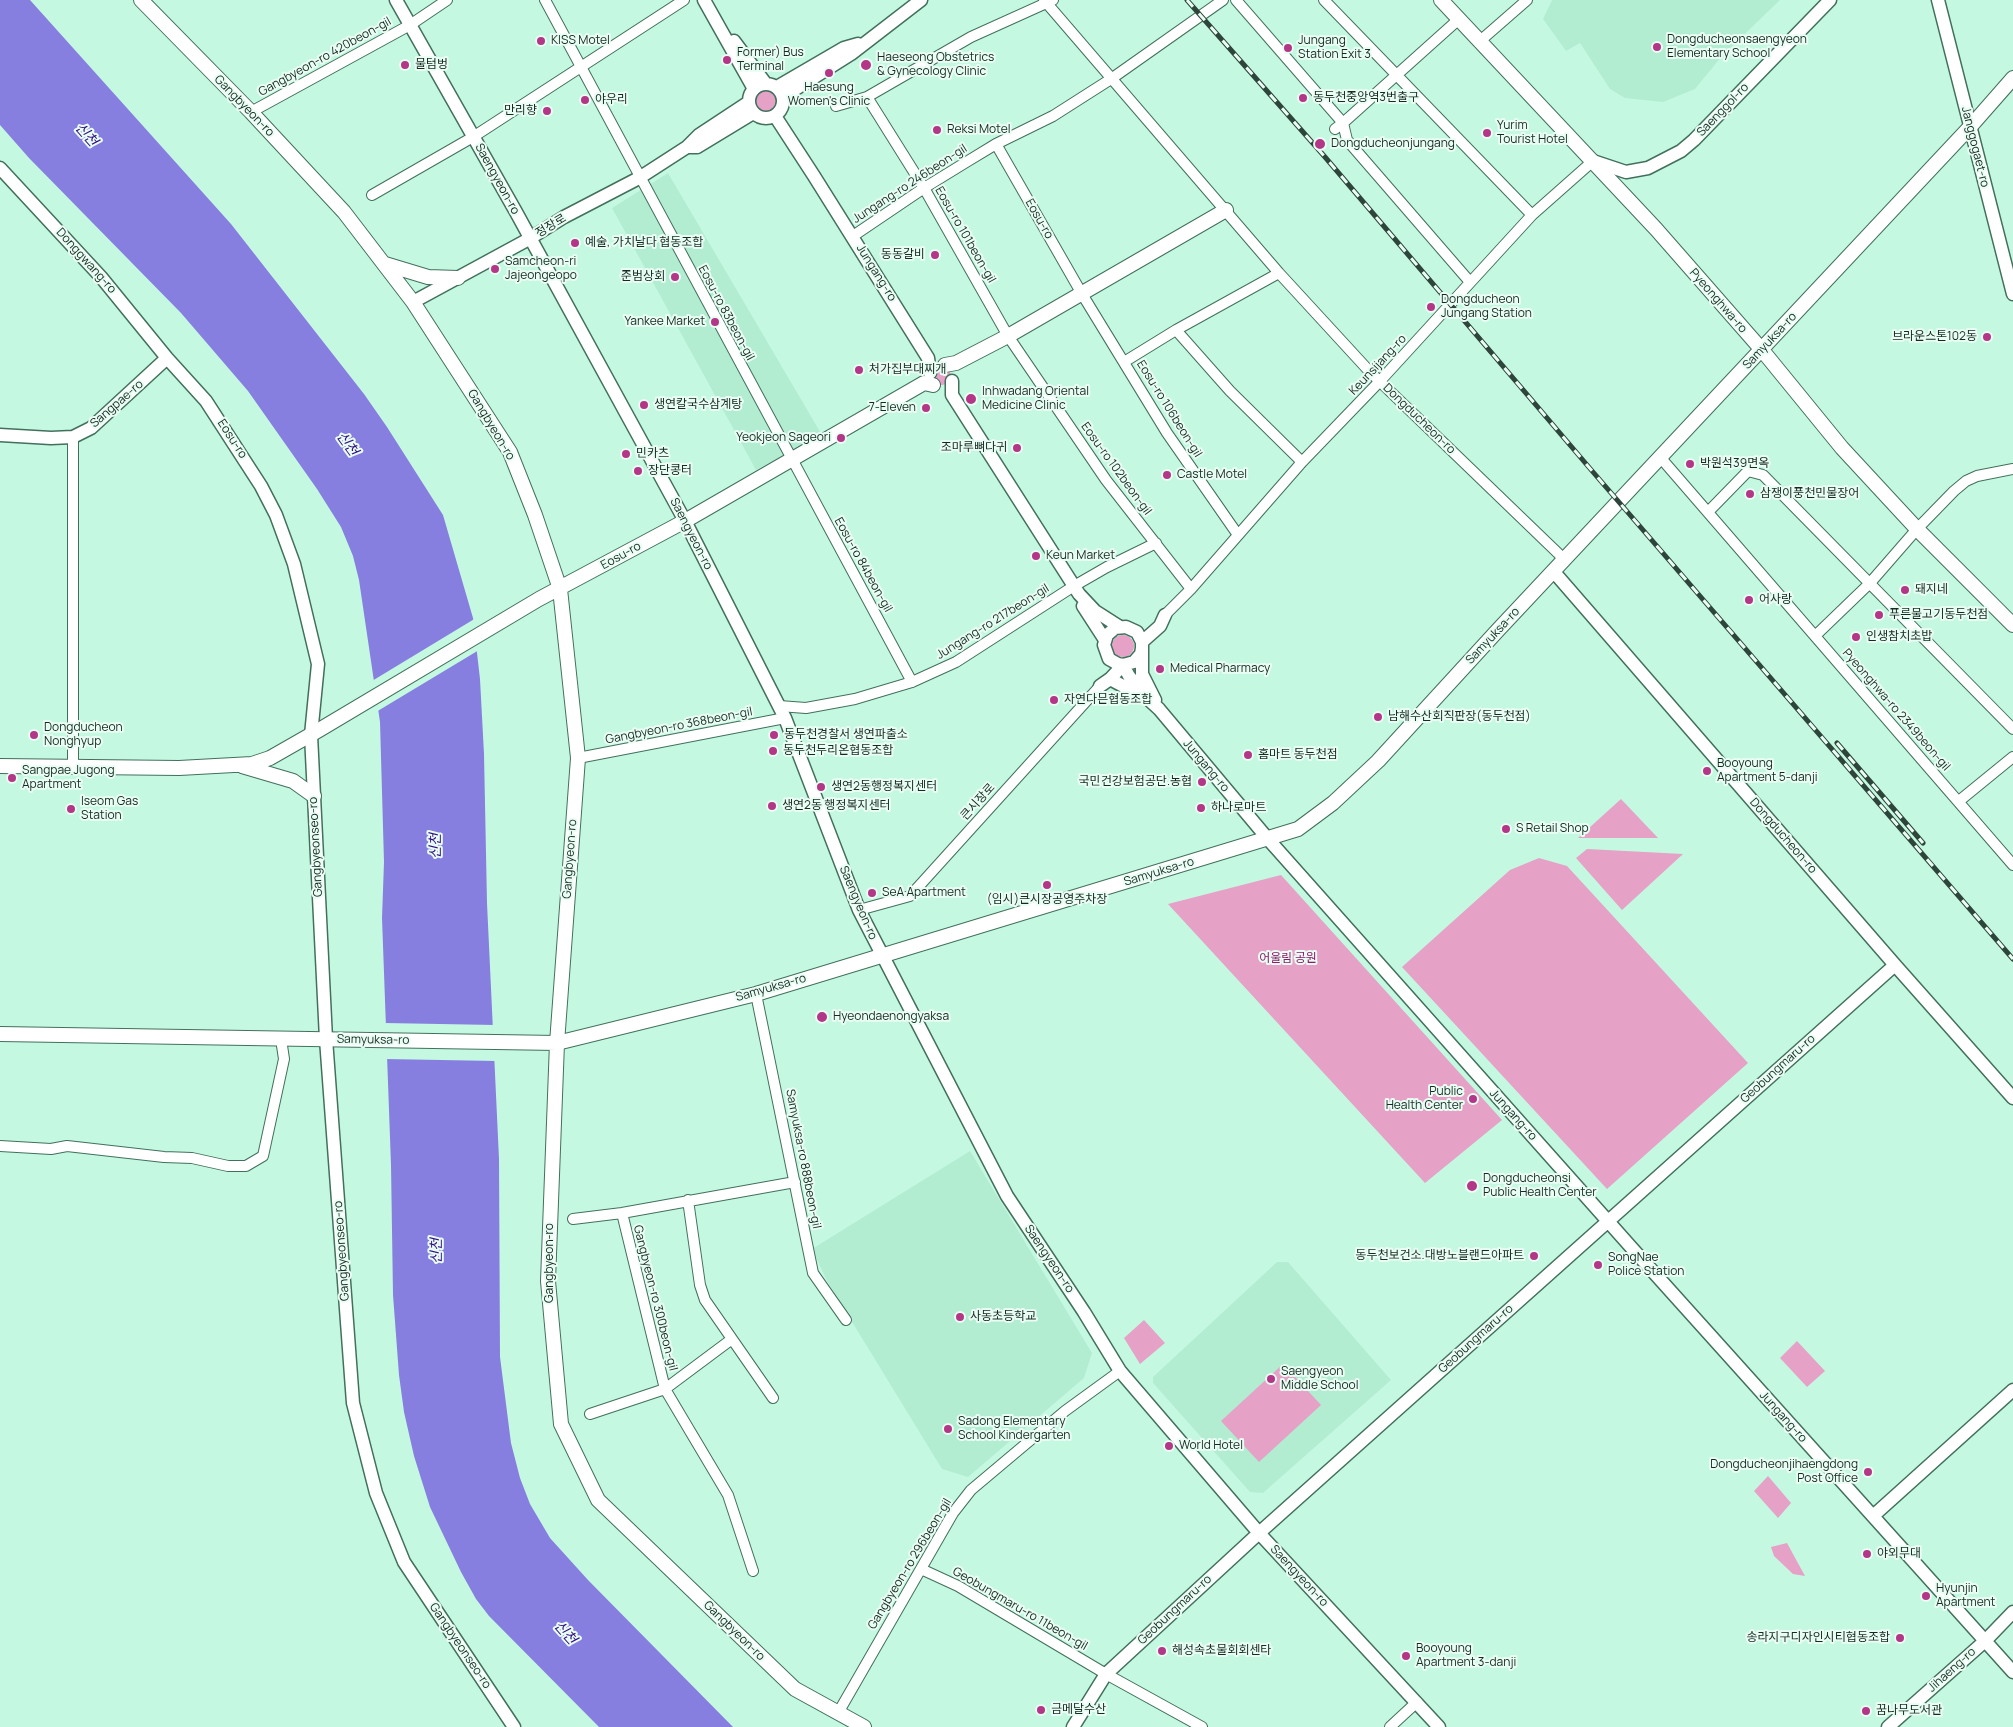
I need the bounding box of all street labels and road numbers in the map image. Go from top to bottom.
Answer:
street label: Gangbyeon-ro 420beon-gil [256,14,394,100]
street label: Gangbyeon-ro [211,72,277,140]
street label: Saenggol-ro [1694,80,1752,140]
street label: Janggogaet-ro [1958,105,1992,189]
street label: Saengyeon-ro [472,141,522,217]
street label: Jungang-ro 246beon-gil [850,142,970,226]
street label: Eosu-ro 101beon-gil [932,184,998,286]
street label: Eosu-ro [1022,196,1056,242]
street label: 정장로 [533,211,569,241]
street label: Donggwang-ro [53,225,119,297]
street label: Jungang-ro [853,242,899,304]
street label: Eosu-ro 83beon-gil [695,263,757,363]
street label: Pyeonghwa-ro [1686,266,1750,336]
street label: Samyuksa-ro [1740,310,1800,372]
street label: Keunsijang-ro [1346,332,1410,398]
street label: Eosu-ro 106beon-gil [1133,358,1205,460]
street label: Sangpae-ro [88,377,146,431]
street label: Dongducheon-ro [1380,381,1458,457]
street label: Gangbyeon-ro [464,387,518,463]
street label: Eosu-ro [214,417,250,461]
street label: Eosu-ro 102beon-gil [1078,420,1154,518]
street label: Saengyeon-ro [667,496,715,572]
street label: Eosu-ro 84beon-gil [831,515,895,615]
street label: Eosu-ro [598,539,644,573]
street label: Jungang-ro 217beon-gil [934,581,1052,663]
street label: Samyuksa-ro [1463,605,1523,667]
street label: Pyeonghwa-ro 2349beon-gil [1839,646,1953,774]
street label: Gangbyeon-ro 368beon-gil [604,705,754,747]
street label: Jungang-ro [1180,737,1232,795]
street label: 큰시장로 [958,781,998,823]
street label: Dongducheon-ro [1746,795,1820,877]
street label: Gangbyeonseo-ro [306,797,326,897]
street label: Gangbyeon-ro [560,819,580,899]
street label: Samyuksa-ro [1122,855,1196,889]
street label: Saengyeon-ro [836,864,880,942]
street label: Samyuksa-ro [734,971,808,1005]
street label: Samyuksa-ro [337,1032,409,1048]
street label: Geobungmaru-ro [1738,1032,1818,1106]
street label: Jungang-ro [1486,1086,1540,1144]
street label: Samyuksa-ro 888beon-gil [782,1088,824,1230]
street label: Gangbyeonseo-ro [331,1201,353,1301]
street label: Saengyeon-ro [1021,1222,1077,1296]
street label: Gangbyeon-ro [543,1223,557,1303]
street label: Gangbyeon-ro 300beon-gil [630,1224,680,1372]
street label: Geobungmaru-ro [1436,1302,1516,1376]
street label: Jungang-ro [1756,1388,1810,1446]
street label: Gangbyeon-ro 296beon-gil [865,1496,955,1632]
street label: Saengyeon-ro [1267,1542,1331,1610]
street label: Geobungmaru-ro 11beon-gil [950,1564,1090,1654]
street label: Geobungmaru-ro [1135,1572,1215,1648]
street label: Gangbyeon-ro [700,1598,768,1664]
street label: Gangbyeonseo-ro [426,1600,494,1692]
street label: Jihaeng-ro [1925,1645,1979,1695]

